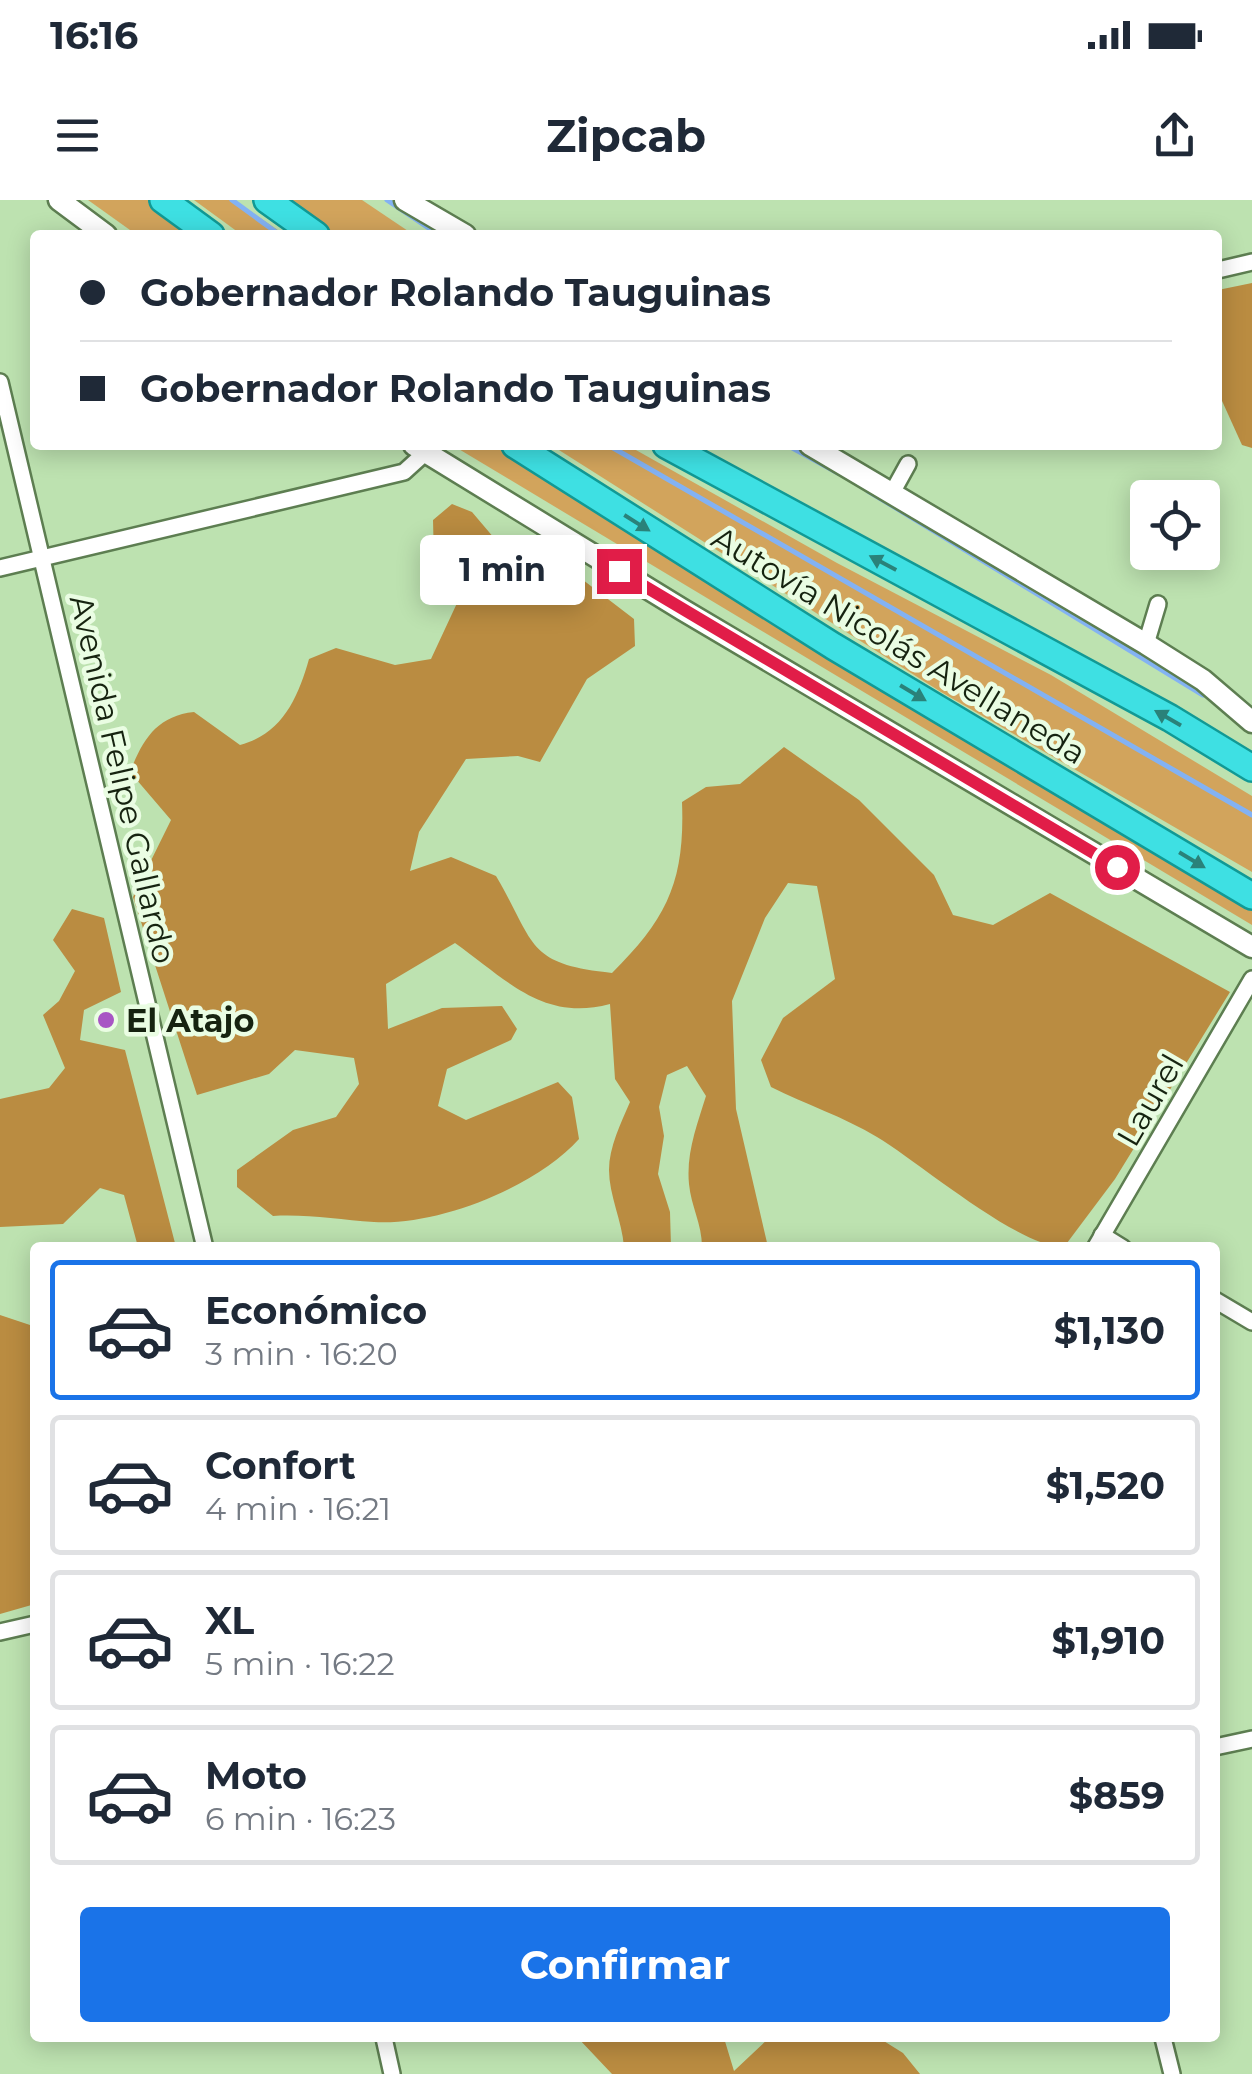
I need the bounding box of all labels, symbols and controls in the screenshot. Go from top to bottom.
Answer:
text: 16:16 [50,12,138,59]
icon: menu [50,108,105,163]
text: Zipcab [546,108,706,163]
icon: share [1147,108,1202,163]
text: Gobernador Rolando Tauguinas [140,269,771,316]
text: Gobernador Rolando Tauguinas [140,365,771,412]
map controls [1130,480,1220,570]
button: locate [1130,480,1220,570]
one-way arrow [623,513,650,532]
street label: Autovía Nicolás Avellaneda [705,518,1093,772]
callout: 1 min [419,536,584,606]
route end [597,549,642,594]
text: 1 min [459,550,546,589]
one-way arrow [868,554,897,571]
street label: Avenida Felipe Gallardo [62,591,184,967]
one-way arrow [899,684,927,701]
one-way arrow [1154,710,1182,727]
route start [1095,845,1140,890]
one-way arrow [1178,851,1206,868]
place label: El Atajo [126,1001,254,1040]
marker: El Atajo [95,1009,117,1031]
street label: Laurel [1108,1047,1192,1153]
icon: car [85,1285,175,1375]
text: Económico [205,1287,427,1334]
text: $1,130 [1054,1307,1165,1354]
text: 3 min · 16:20 [205,1334,398,1373]
icon: car [85,1440,175,1530]
text: Confort [205,1442,356,1489]
text: $1,520 [1046,1462,1165,1509]
text: 4 min · 16:21 [205,1489,391,1528]
icon: car [85,1595,175,1685]
text: XL [205,1597,254,1644]
text: $1,910 [1052,1617,1165,1664]
text: 5 min · 16:22 [205,1644,395,1683]
icon: car [85,1750,175,1840]
text: Moto [205,1752,307,1799]
text: $859 [1069,1772,1165,1819]
text: 6 min · 16:23 [205,1799,396,1838]
button: Confirmar [80,1907,1170,2022]

